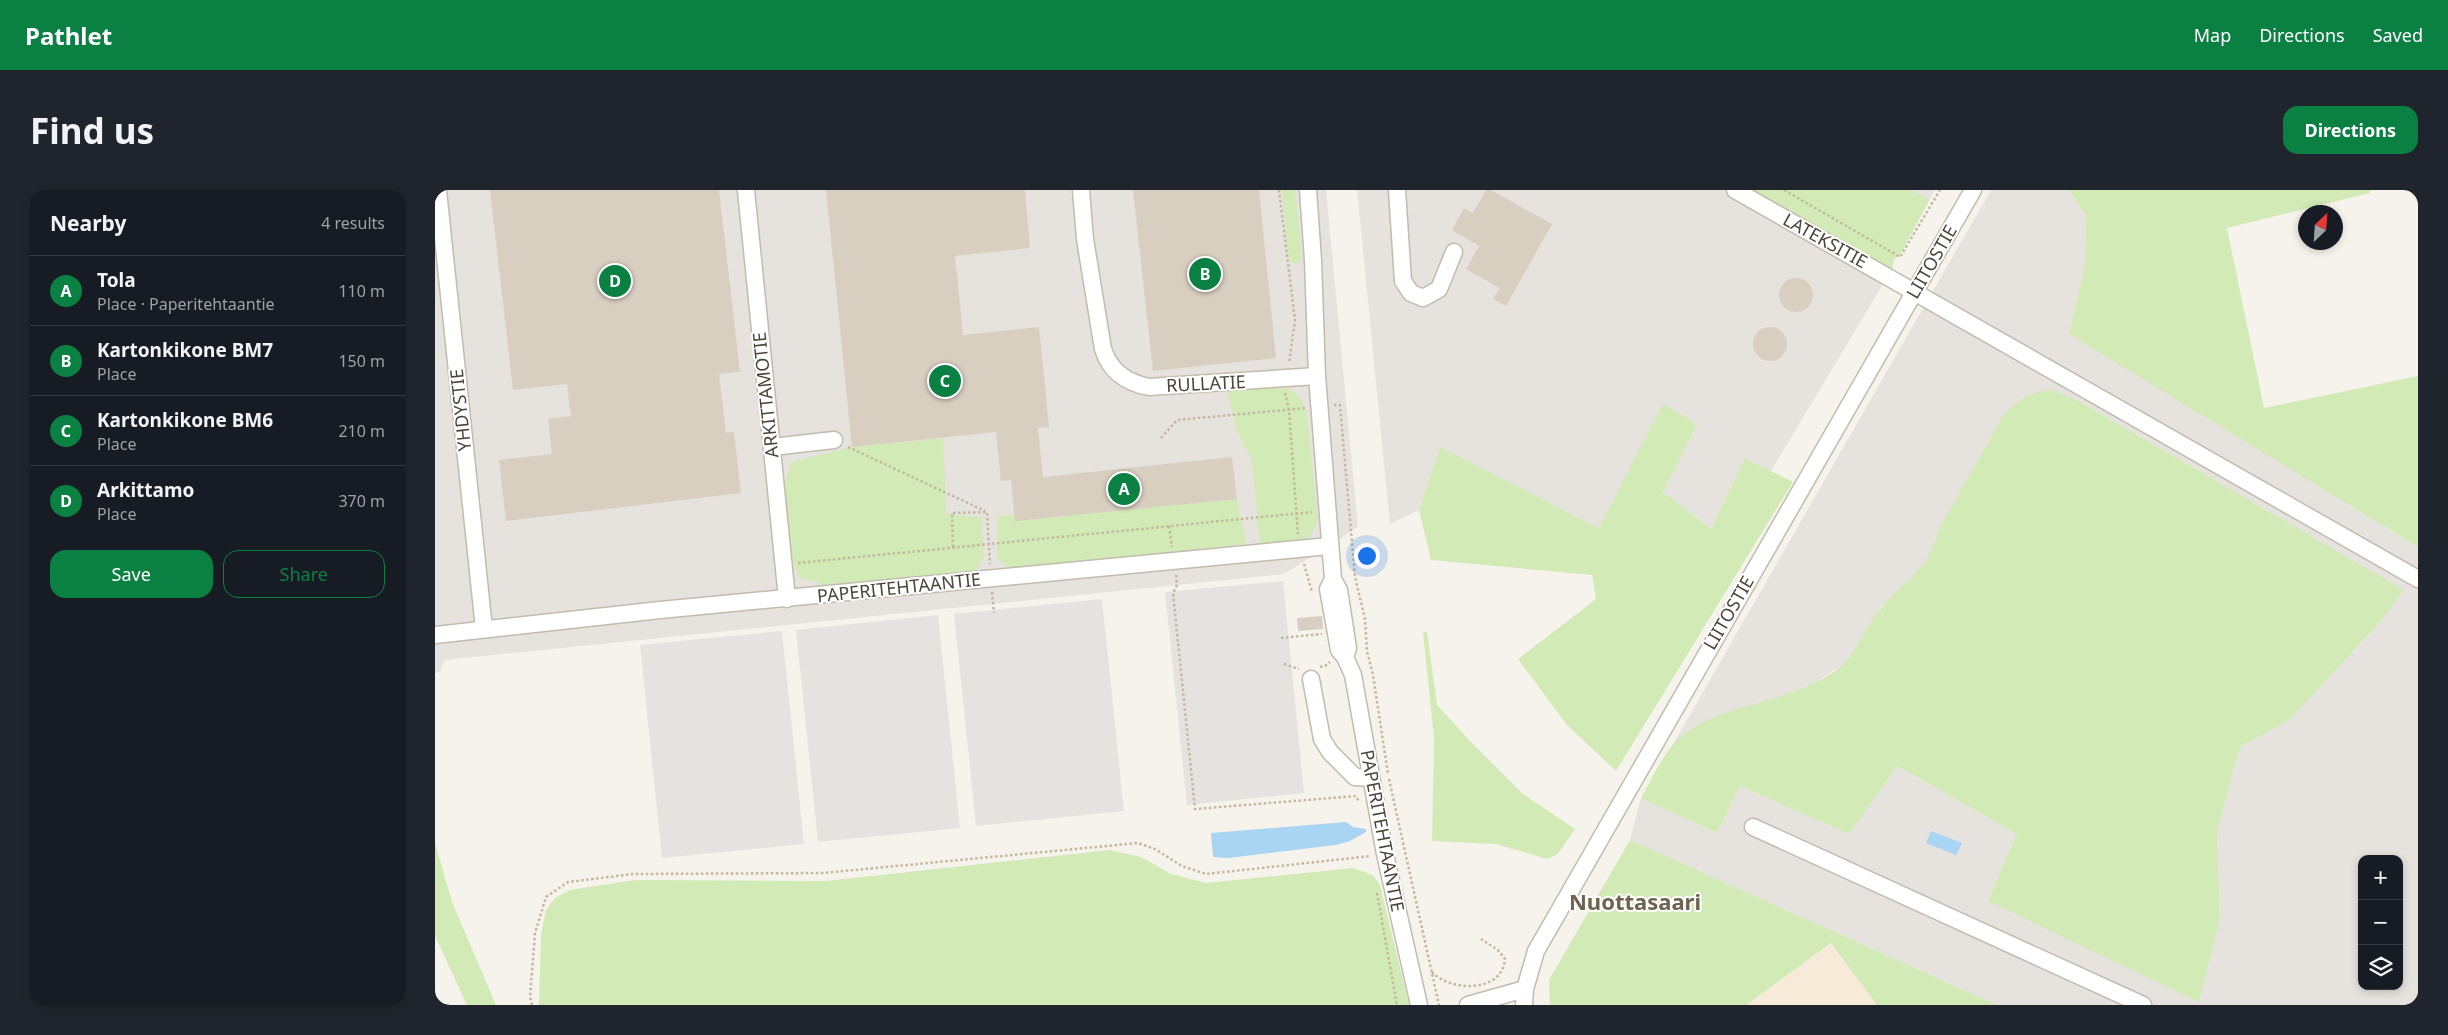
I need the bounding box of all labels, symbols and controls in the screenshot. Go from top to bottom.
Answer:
text: Pathlet [25,19,112,52]
text: Map [2194,23,2231,47]
text: Directions [2259,23,2345,47]
text: Saved [2373,23,2423,47]
button: Directions [2283,106,2418,154]
text: Find us [30,107,154,154]
north arrow [2298,205,2343,250]
street label: LATEKSITIE [1779,207,1872,273]
text: Nearby [50,209,126,237]
text: 4 results [321,212,385,234]
street label: LIITOSTIE [1900,220,1962,303]
pin: B [1189,255,1221,293]
pin: D [599,262,631,300]
text: Tola [97,267,136,293]
text: A [60,280,72,302]
text: 110 m [338,280,385,302]
text: Place · Paperitehtaantie [97,293,275,315]
street label: ARKITTAMOTIE [746,331,784,459]
text: Kartonkikone BM7 [97,337,273,363]
text: B [61,350,71,372]
text: 150 m [338,350,385,372]
pin: C [929,362,961,400]
text: Place [97,363,137,385]
street label: YHDYSTIE [444,368,476,452]
street label: RULLATIE [1166,369,1246,397]
text: Kartonkikone BM6 [97,407,273,433]
text: C [61,420,71,442]
text: 210 m [338,420,385,442]
text: Place [97,433,137,455]
pin: A [1108,470,1140,508]
text: Arkittamo [97,477,194,503]
text: D [60,490,72,512]
text: 370 m [338,490,385,512]
text: Place [97,503,137,525]
your location [1354,543,1380,569]
button: Save [50,550,213,598]
button: Share [223,550,385,598]
street label: PAPERITEHTAANTIE [816,566,982,608]
street label: LIITOSTIE [1697,571,1759,654]
street label: PAPERITEHTAANTIE [1355,748,1410,914]
map controls [2358,855,2403,990]
button: + [2358,855,2403,900]
district label: Nuottasaari [1569,886,1701,916]
button: − [2358,900,2403,945]
button: layers [2358,945,2403,990]

